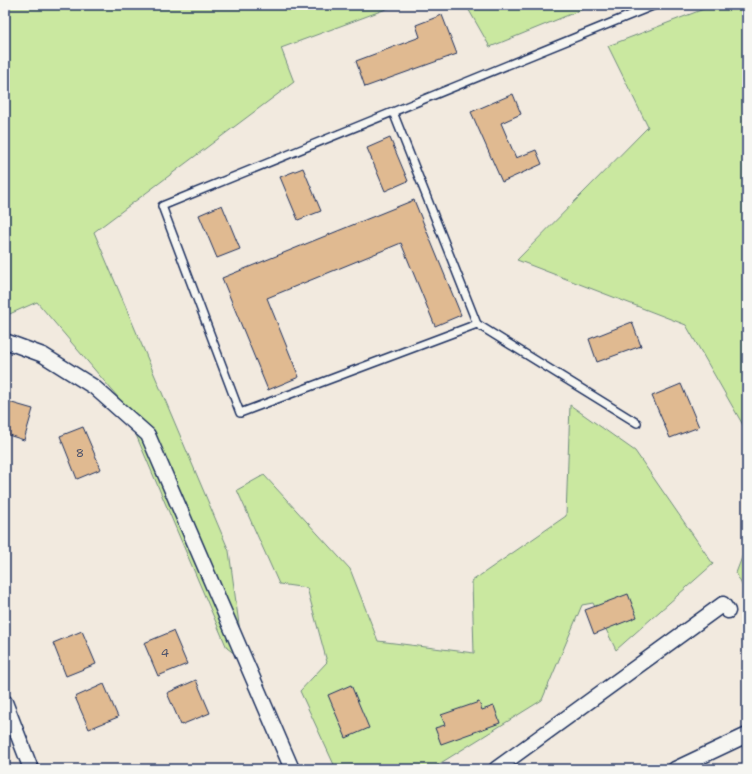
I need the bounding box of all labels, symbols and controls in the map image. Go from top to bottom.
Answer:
house number: 8 [76,445,84,461]
house number: 4 [161,645,169,661]

